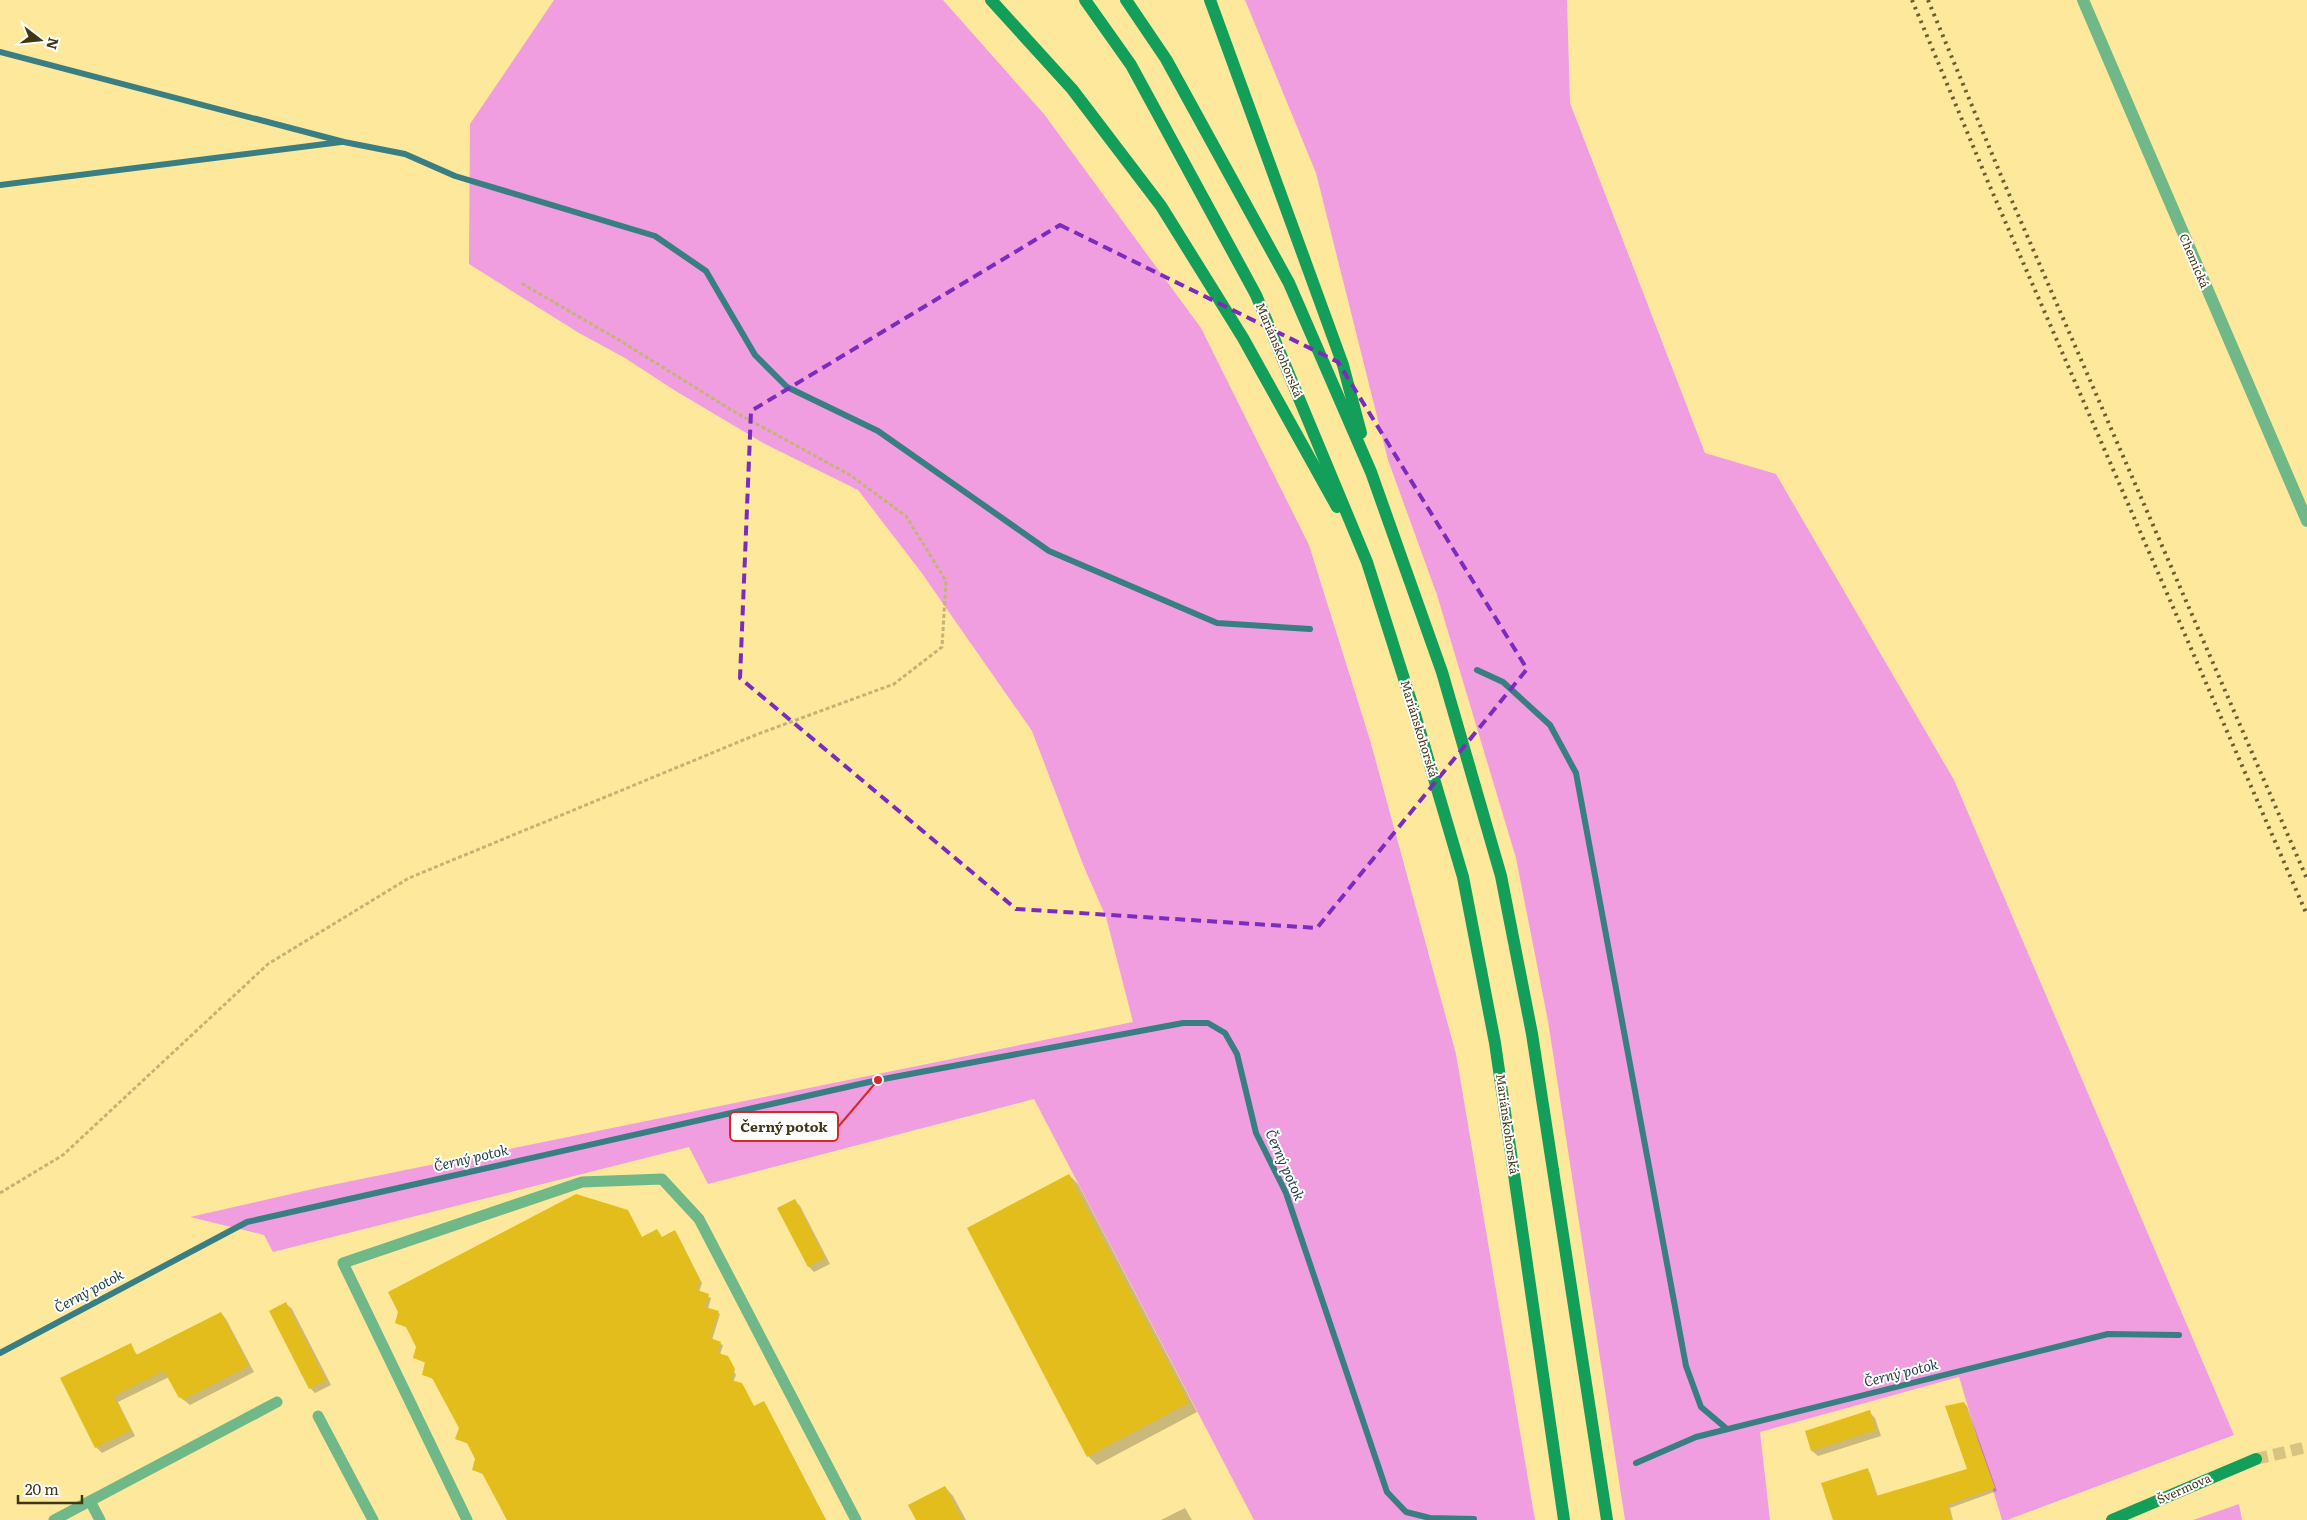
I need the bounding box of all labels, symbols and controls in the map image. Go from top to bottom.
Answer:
north arrow [15,15,65,65]
text: N [42,35,65,53]
street label: Chemická [2175,231,2215,291]
street label: Mariánskohorská [1252,300,1308,400]
street label: Mariánskohorská [1397,678,1443,780]
street label: Mariánskohorská [1492,1073,1524,1176]
callout: Černý potok [730,1112,838,1141]
text: Černý potok [740,1116,828,1136]
water label: Černý potok [1261,1126,1311,1204]
water label: Černý potok [432,1139,510,1175]
water label: Černý potok [50,1263,127,1317]
water label: Černý potok [1862,1353,1940,1391]
street label: Švermova [2154,1468,2214,1508]
scale bar [18,1472,81,1504]
text: 20 m [25,1477,59,1500]

